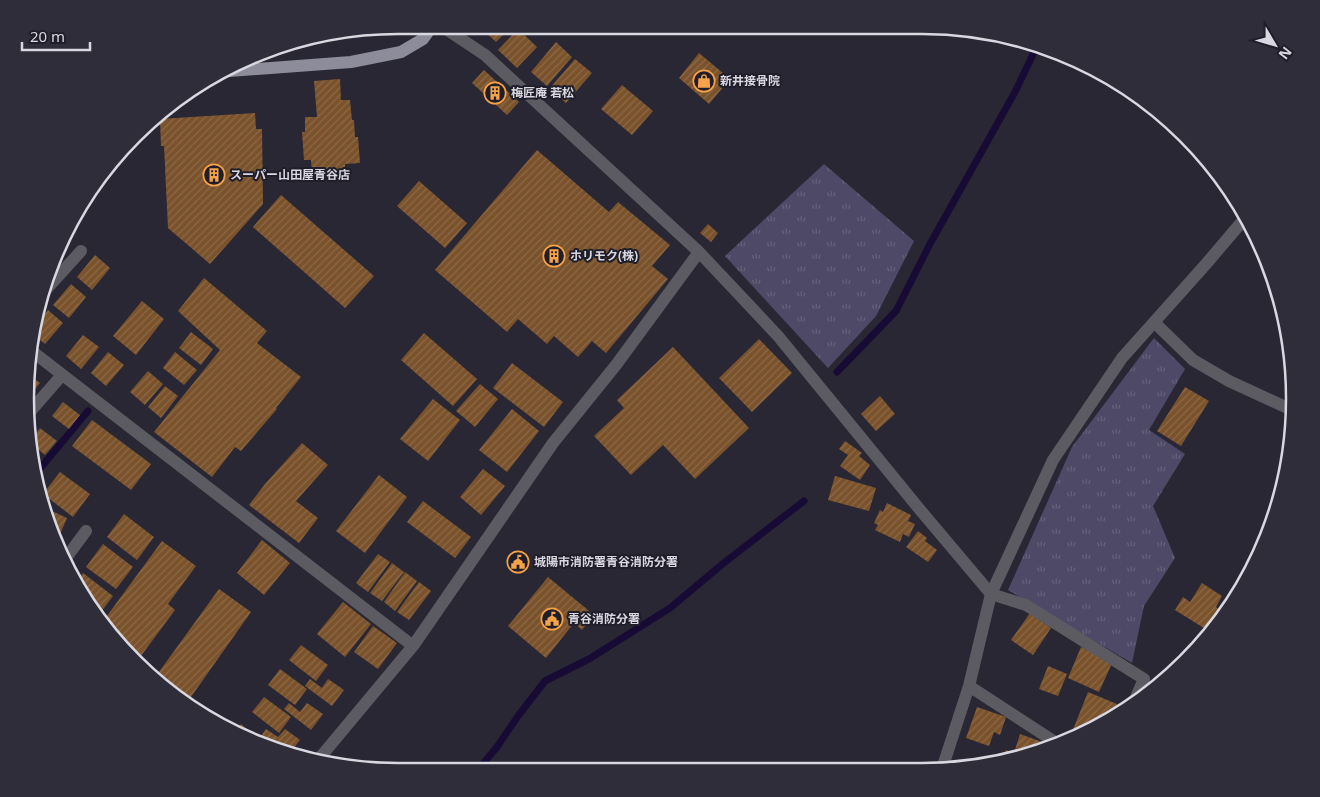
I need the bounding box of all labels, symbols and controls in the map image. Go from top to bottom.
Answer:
scale bar [22,20,90,52]
north arrow [1250,20,1300,70]
text: 20 m [30,26,65,46]
text: N [1275,43,1297,64]
shop icon: 新井接骨院 [692,69,716,93]
place label: 新井接骨院 [720,72,780,89]
building icon: 梅匠庵 若松 [483,81,507,105]
place label: 梅匠庵 若松 [511,84,574,101]
building icon: スーパー山田屋青谷店 [202,163,226,187]
place label: スーパー山田屋青谷店 [230,166,350,183]
building icon: ホリモク(株) [542,244,566,268]
place label: ホリモク(株) [570,247,638,264]
public building icon: 城陽市消防署青谷消防分署 [506,550,530,574]
place label: 城陽市消防署青谷消防分署 [534,553,678,570]
public building icon: 青谷消防分署 [540,607,564,631]
place label: 青谷消防分署 [568,610,640,627]

